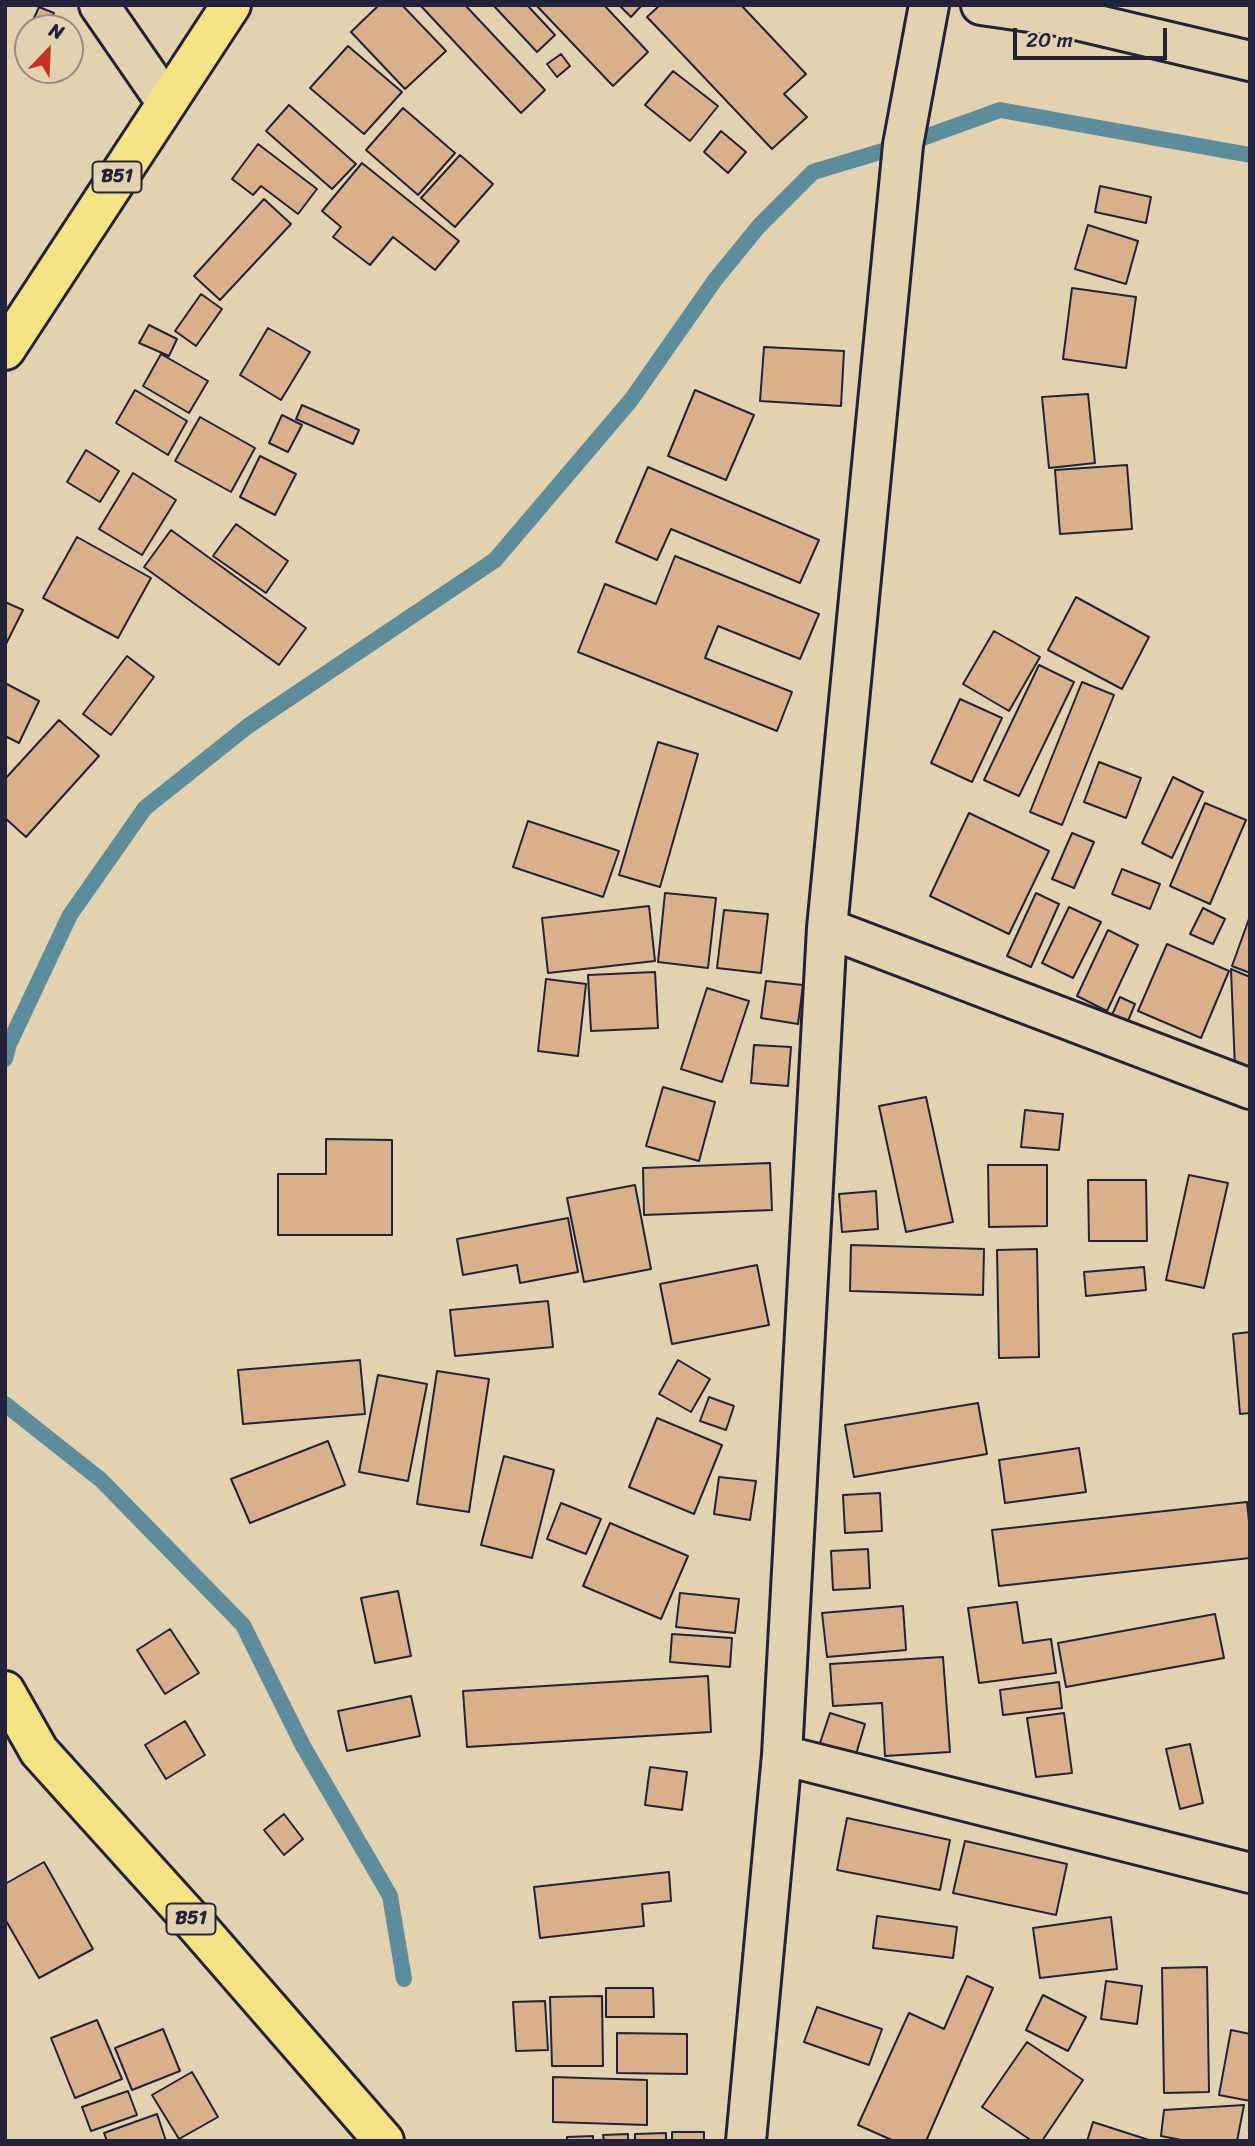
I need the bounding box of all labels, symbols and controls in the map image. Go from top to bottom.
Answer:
text: N [44,13,69,49]
north arrow [14,14,84,84]
scale bar [1017,14,1171,58]
text: 20 m [1026,21,1073,59]
road number: B51 [92,162,142,192]
road number: B51 [166,1904,216,1935]

